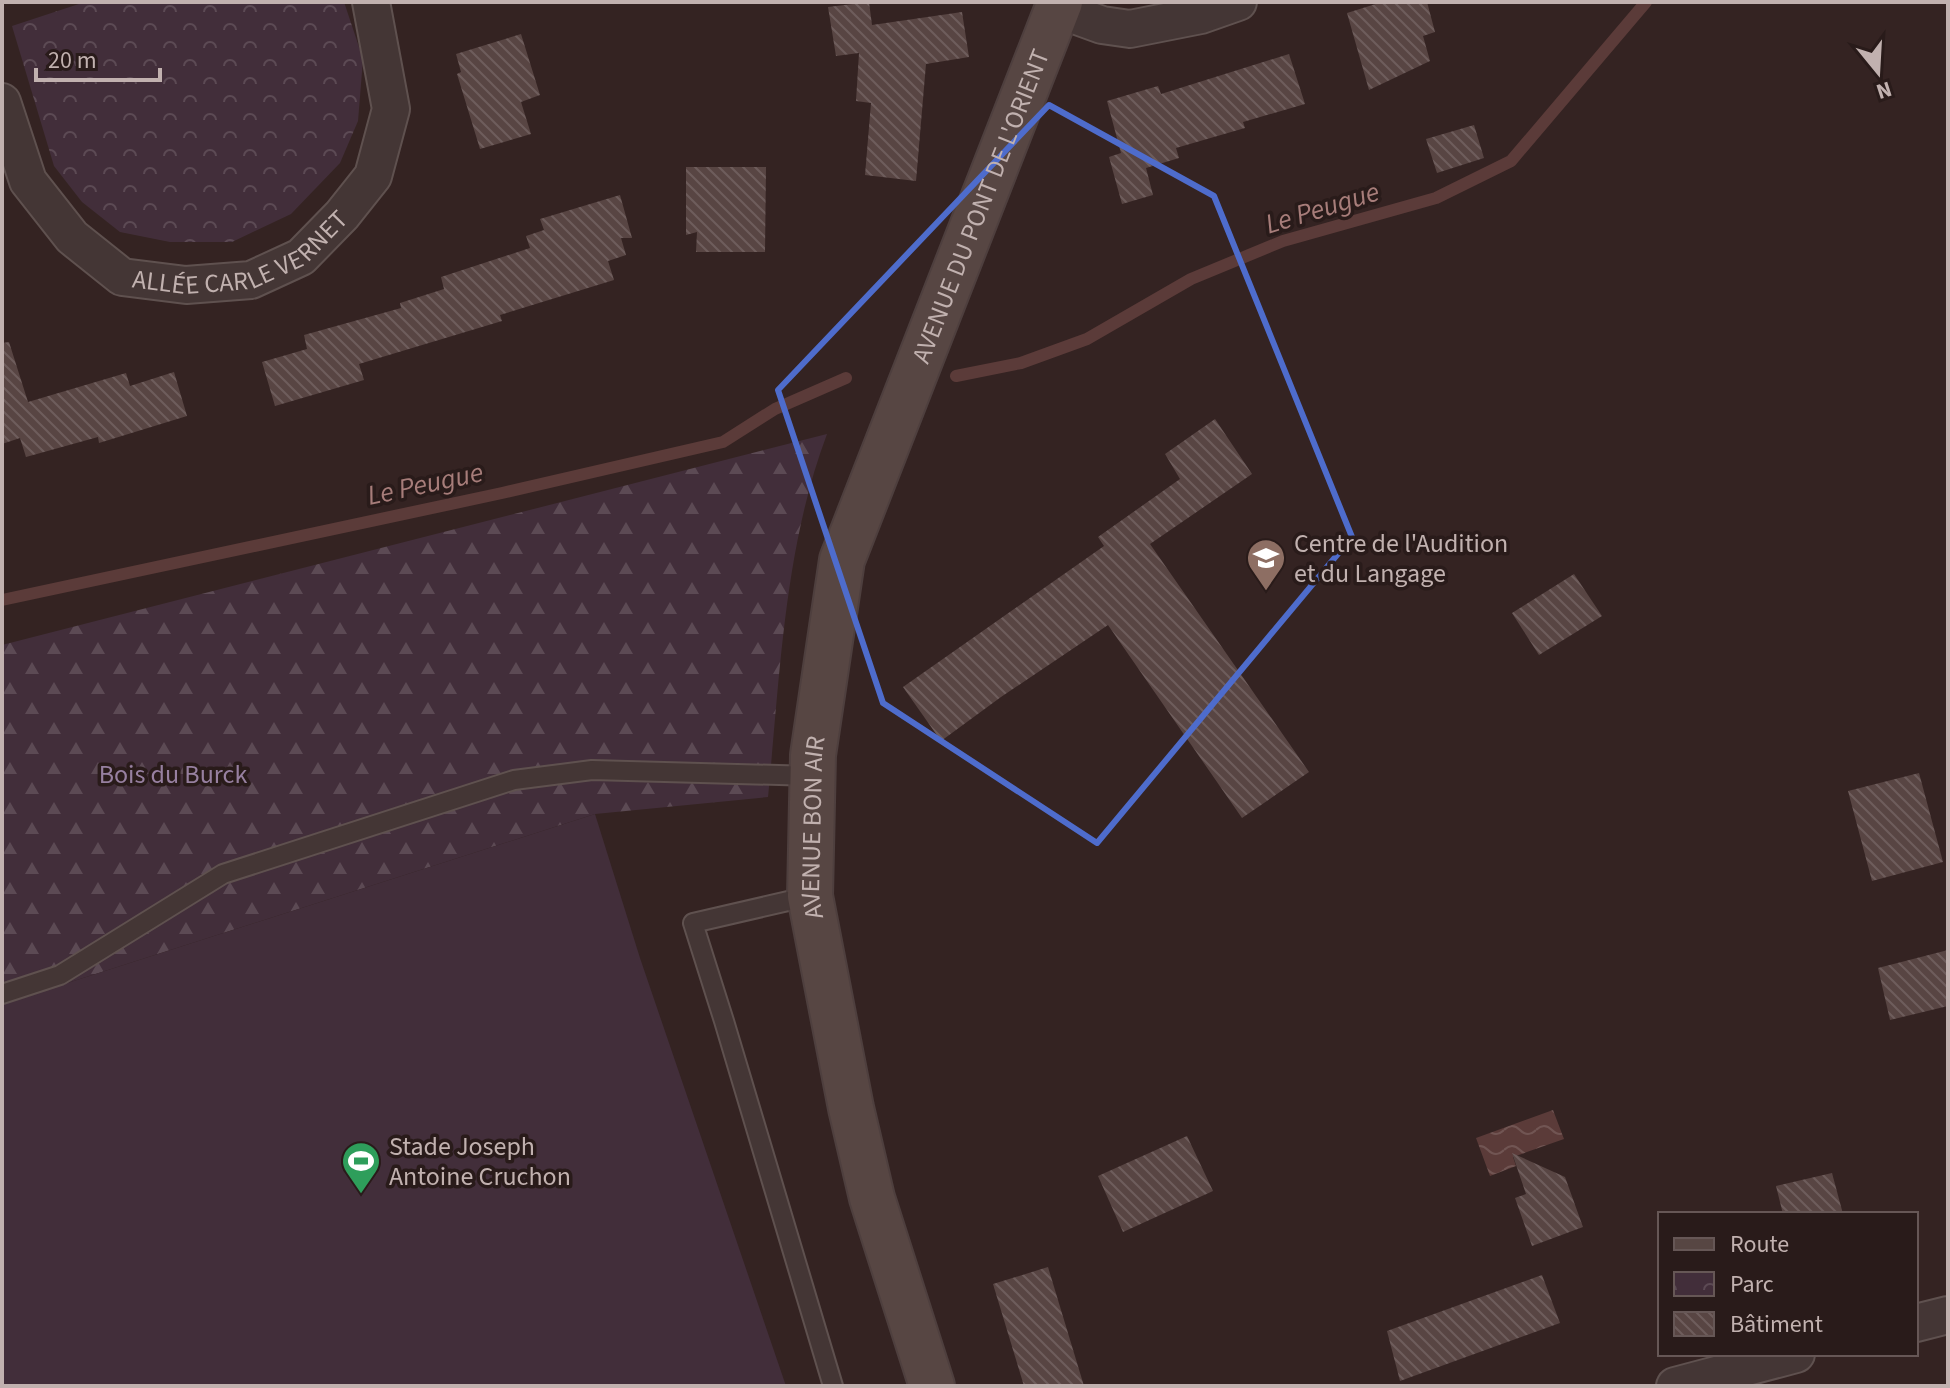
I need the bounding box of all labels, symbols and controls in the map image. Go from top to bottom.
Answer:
scale bar [36,32,160,82]
north arrow [1838,32,1918,112]
text: 20 m [48,43,97,78]
street label: AVENUE DU PONT DE L'ORIENT [903,44,1059,369]
text: N [1872,73,1896,108]
water label: Le Peugue [1260,172,1384,244]
street label: ALLÉE CARLE VERNET [130,202,356,304]
water label: Le Peugue [364,452,487,516]
place label: Centre de l'Audition et du Langage [1294,525,1508,592]
school or university icon: Centre de l'Audition et du Langage [1245,537,1287,592]
street label: AVENUE BON AIR [792,733,835,923]
park label: Bois du Burck [99,756,247,793]
place label: Stade Joseph Antoine Cruchon [389,1128,571,1195]
sports icon: Stade Joseph Antoine Cruchon [340,1140,382,1195]
legend [1658,1212,1918,1356]
text: Route [1730,1227,1789,1262]
text: Parc [1730,1267,1774,1302]
text: Bâtiment [1730,1307,1823,1342]

